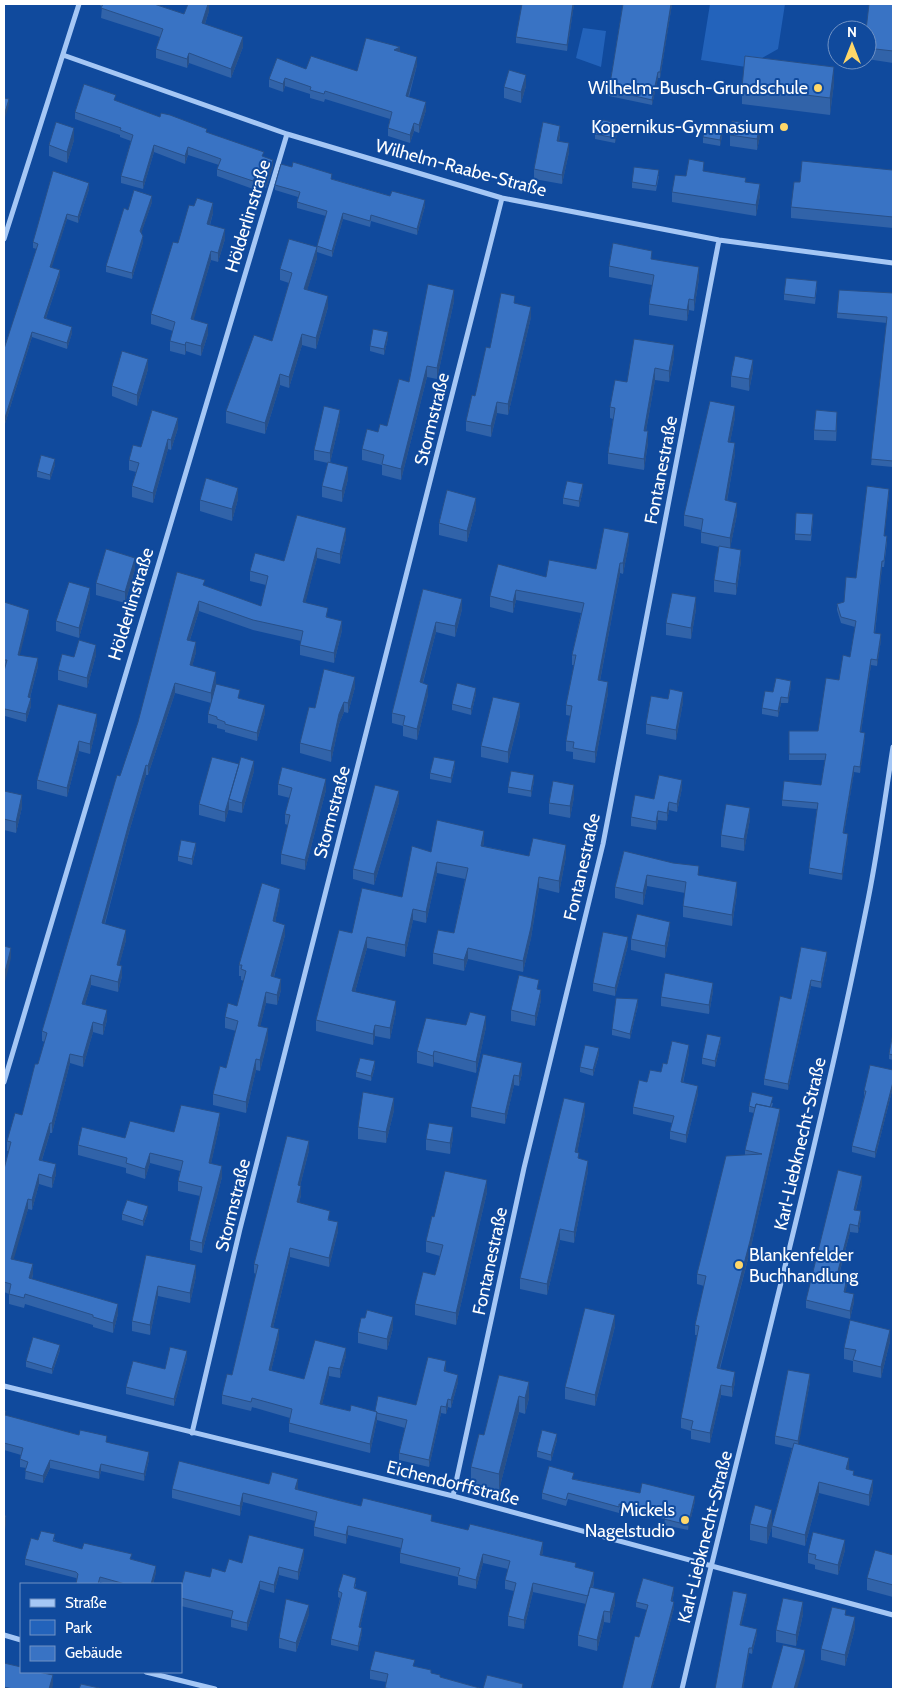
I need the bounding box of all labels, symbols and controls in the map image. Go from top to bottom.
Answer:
north arrow [827,20,877,70]
text: N [847,23,857,41]
place label: Wilhelm-Busch-Grundschule [588,77,808,99]
marker: Wilhelm-Busch-Grundschule [812,82,824,94]
place label: Kopernikus-Gymnasium [591,116,774,138]
marker: Kopernikus-Gymnasium [778,121,790,133]
street label: Wilhelm-Raabe-Straße [373,135,549,201]
street label: Hölderlinstraße [220,157,276,275]
street label: Stormstraße [410,370,454,468]
street label: Fontanestraße [640,414,682,526]
street label: Hölderlinstraße [103,545,159,663]
street label: Stormstraße [309,763,355,861]
street label: Fontanestraße [559,811,605,923]
street label: Karl-Liebknecht-Straße [769,1055,831,1233]
street label: Stormstraße [211,1156,255,1254]
street label: Fontanestraße [468,1205,512,1317]
place label: Blankenfelder Buchhandlung [749,1244,859,1287]
marker: Blankenfelder Buchhandlung [733,1259,745,1271]
street label: Karl-Liebknecht-Straße [673,1448,737,1626]
street label: Eichendorffstraße [384,1456,522,1510]
place label: Mickels Nagelstudio [585,1499,675,1542]
marker: Mickels Nagelstudio [679,1514,691,1526]
legend [20,1583,182,1673]
text: Straße [65,1594,107,1612]
text: Park [65,1619,92,1637]
text: Gebäude [65,1644,122,1662]

